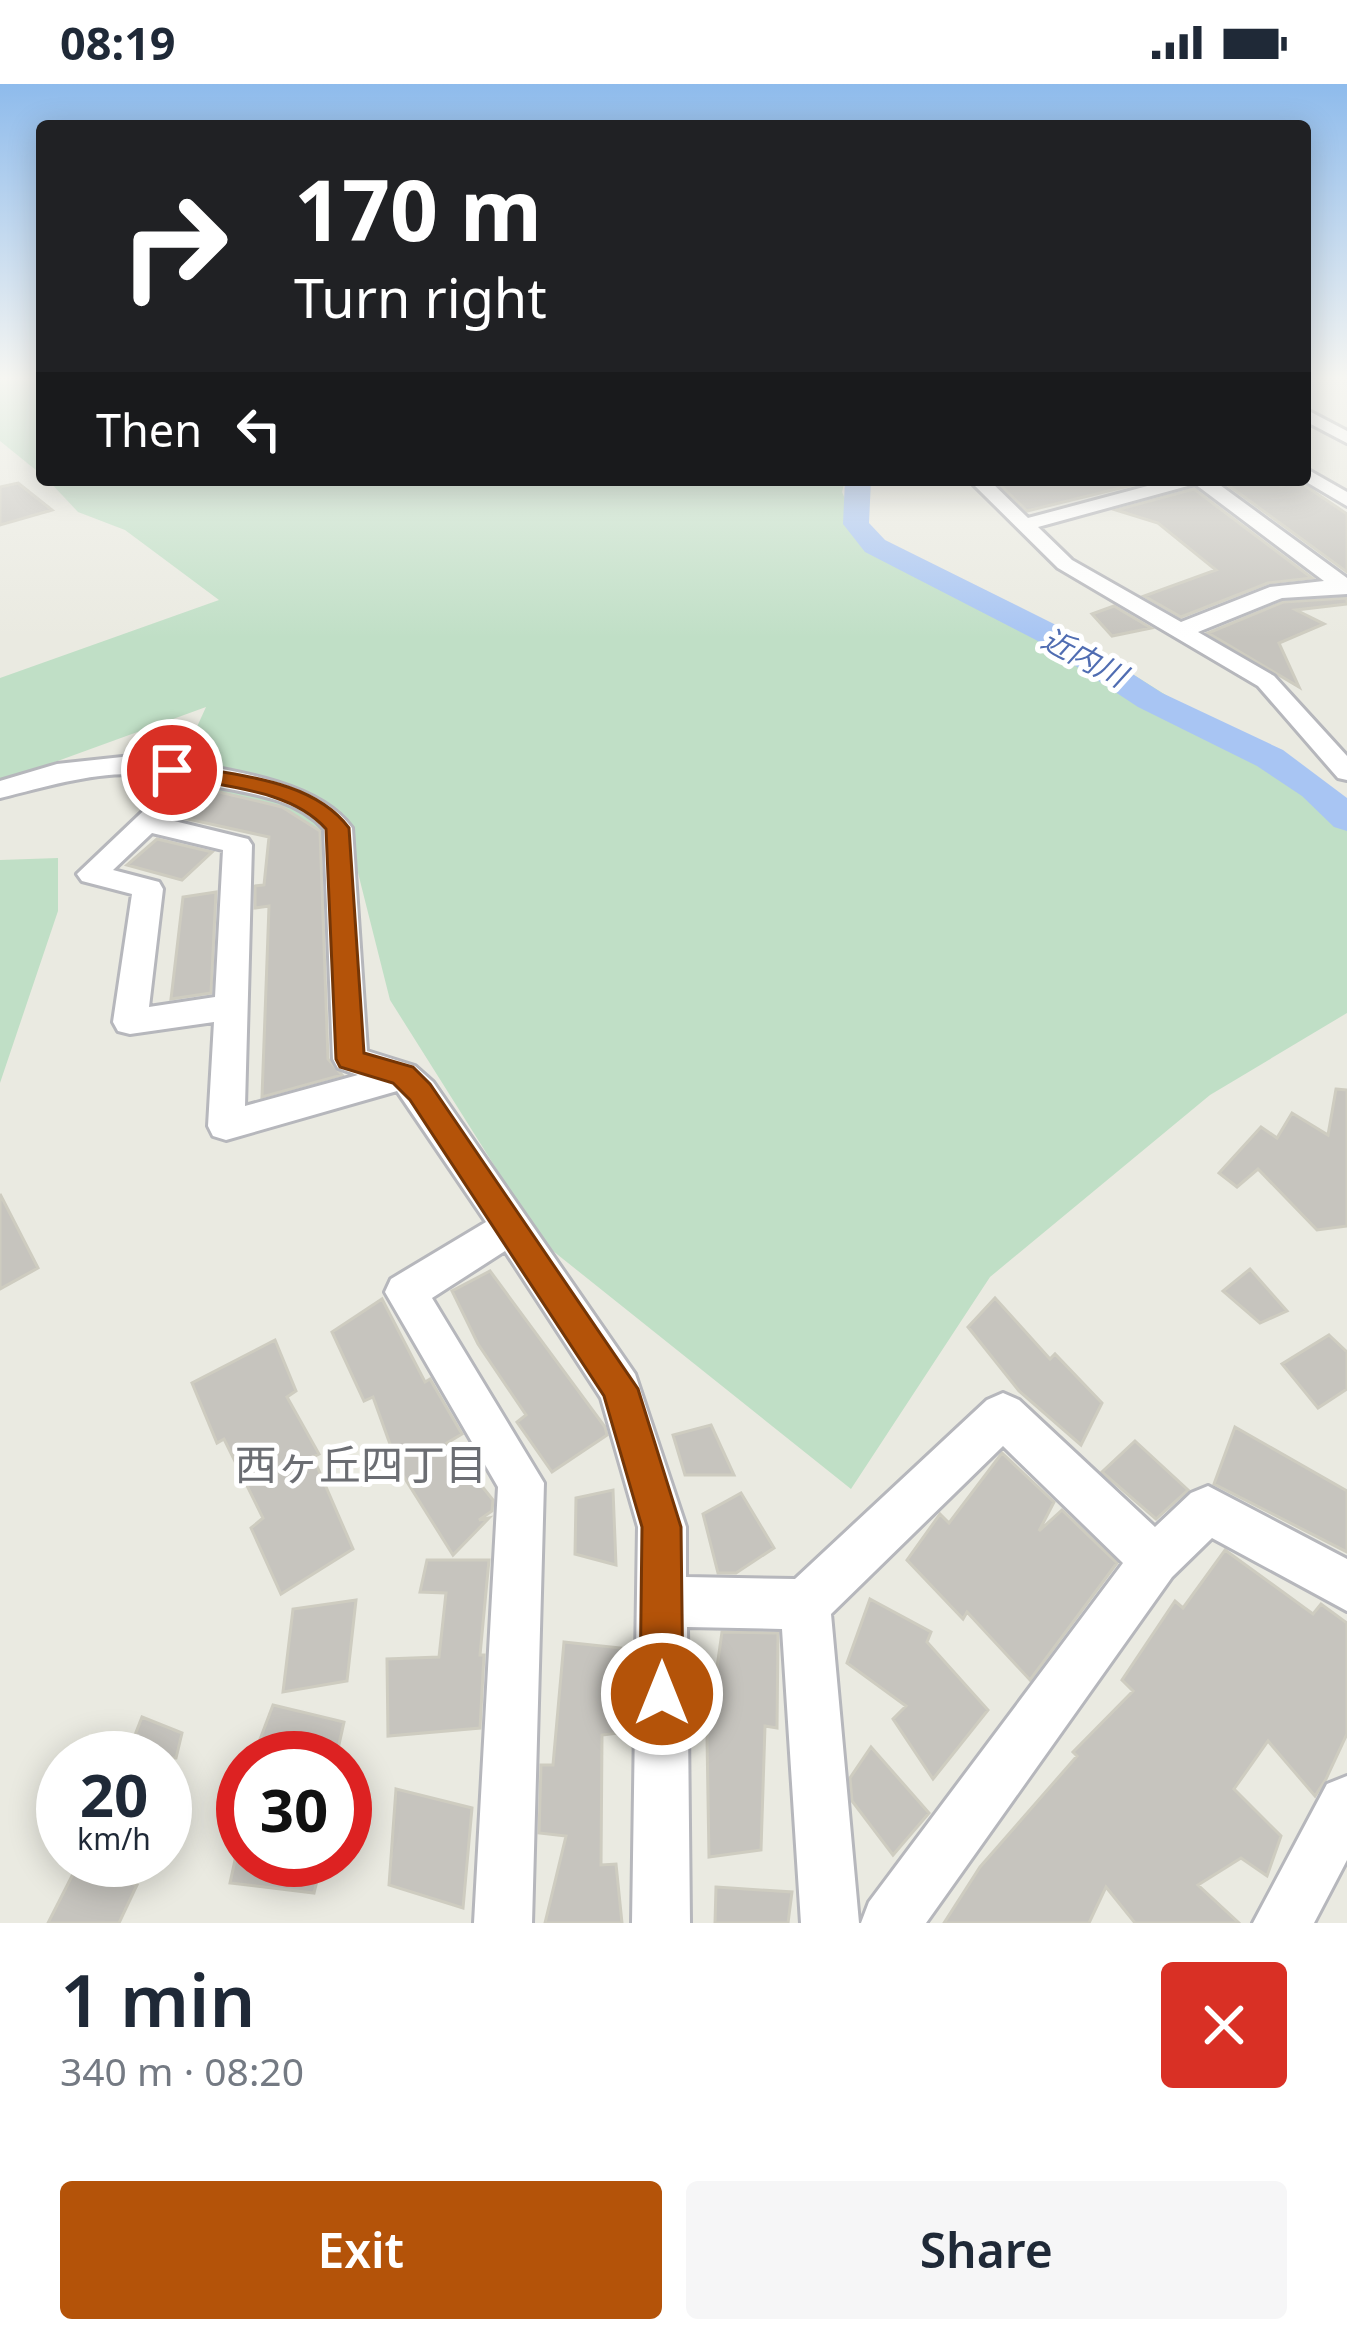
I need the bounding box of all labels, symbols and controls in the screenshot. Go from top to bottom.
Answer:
text: 08:19 [60,12,176,73]
text: 170 m [294,151,542,266]
icon: right [96,168,252,324]
text: Turn right [294,260,547,334]
icon: left [226,396,292,462]
text: Then [96,399,202,460]
water label: 近内川 [1035,617,1137,697]
pin [121,719,223,821]
icon: arrive [139,737,205,803]
district label: 西ヶ丘四丁目 [235,1435,487,1492]
position arrow [599,1631,725,1757]
speed limit sign: 30 [216,1731,372,1887]
text: 20 [80,1753,148,1835]
text: km/h [77,1818,151,1859]
text: 1 min [60,1950,255,2048]
button: close [1161,1962,1287,2088]
text: 340 m · 08:20 [60,2044,304,2097]
button: Exit [60,2181,662,2319]
button: Share [686,2181,1287,2319]

